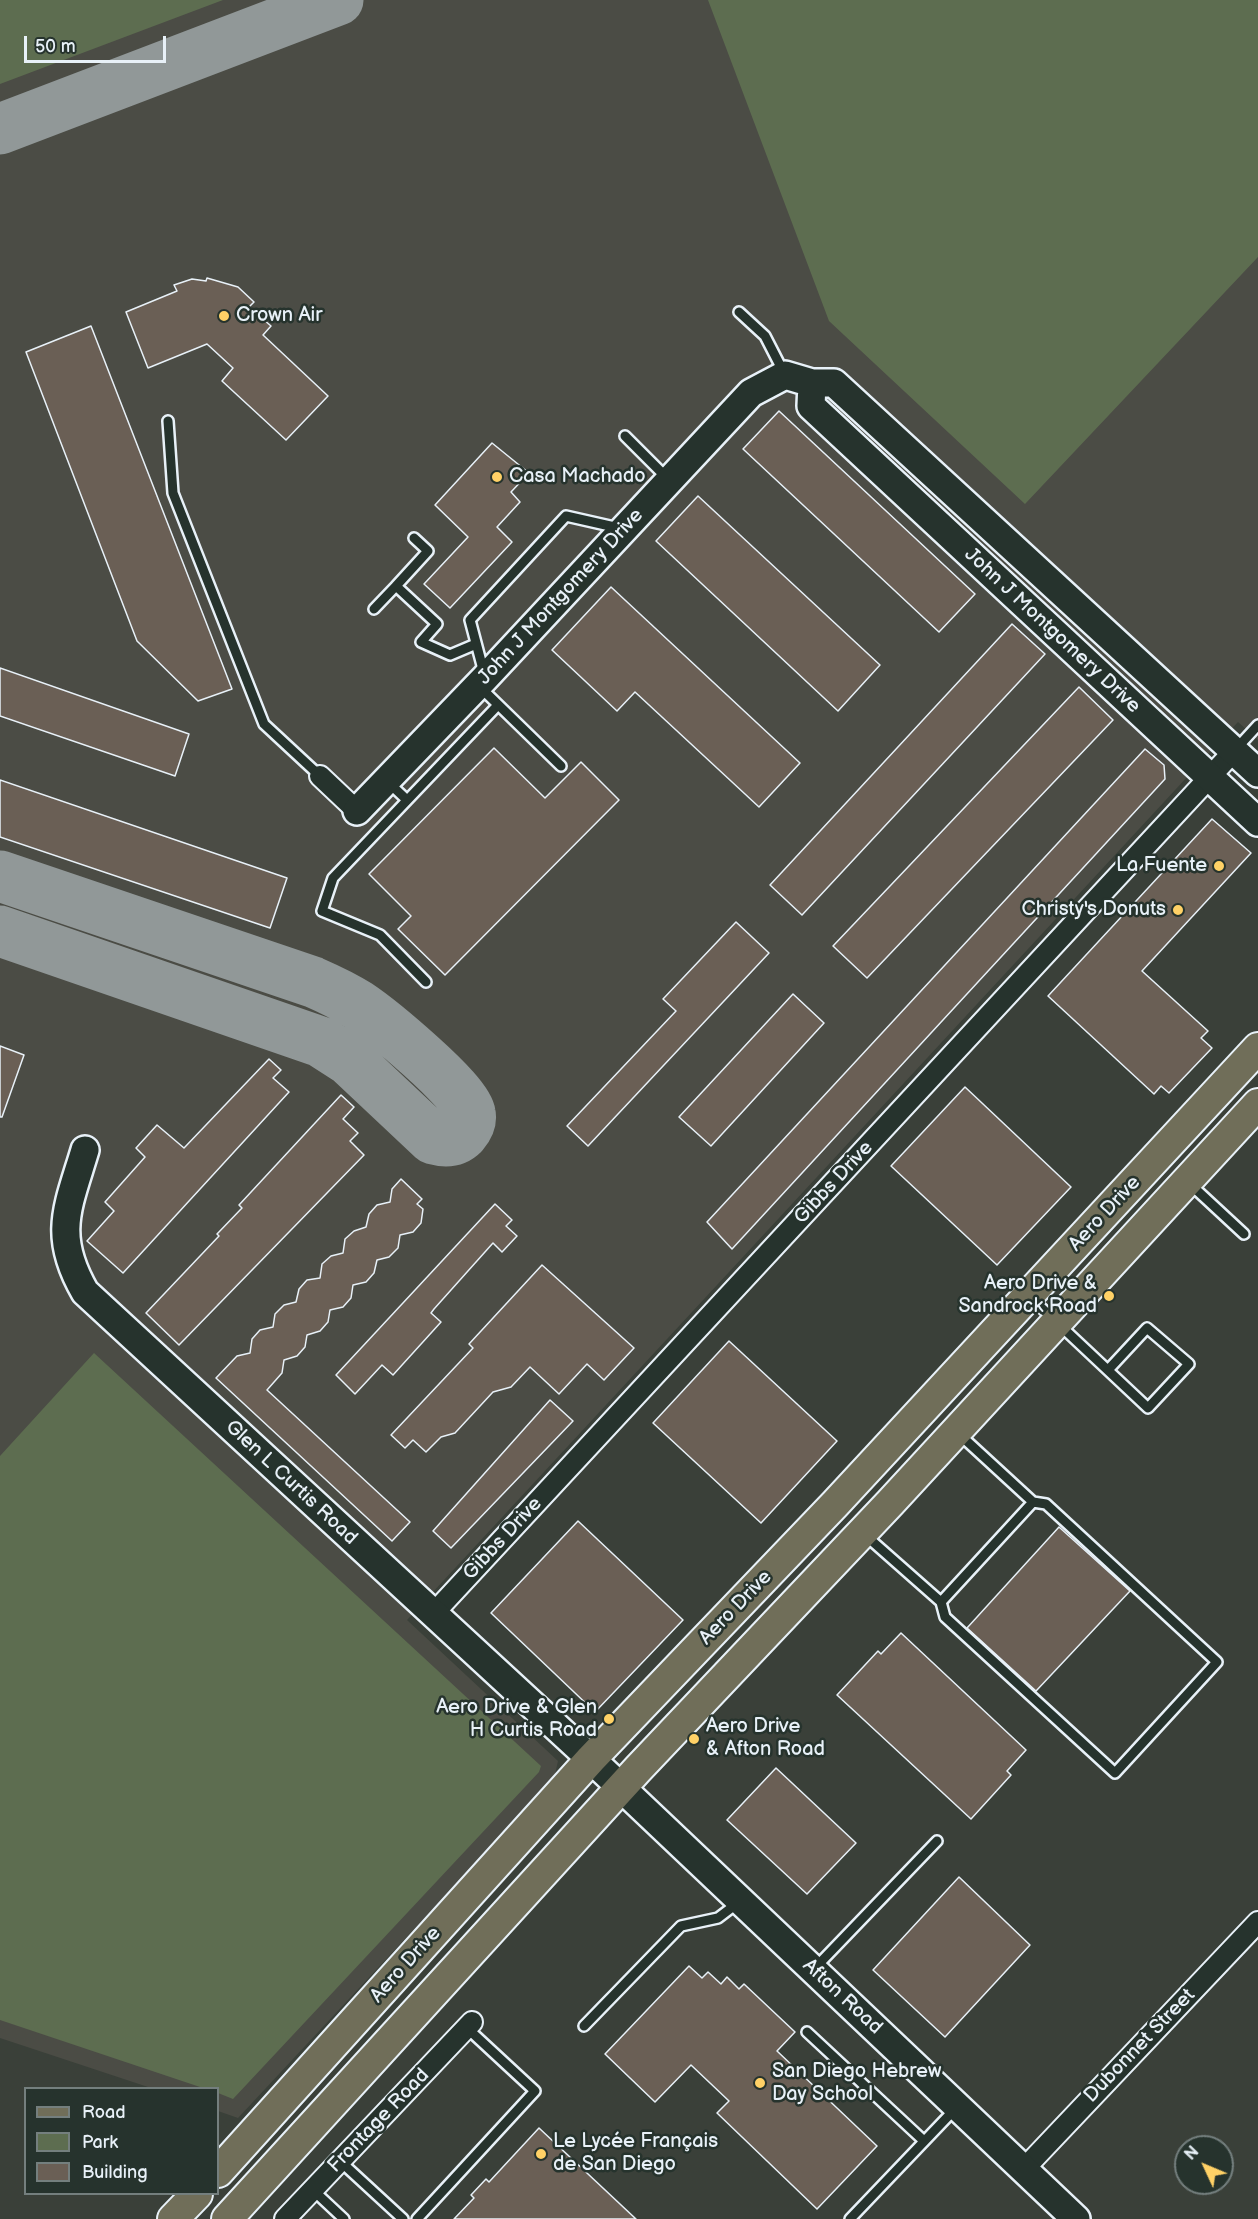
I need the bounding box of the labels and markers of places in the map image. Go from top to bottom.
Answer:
place label: Crown Air [236,304,322,328]
marker: Crown Air [217,309,231,323]
place label: Casa Machado [509,465,646,489]
marker: Casa Machado [490,470,504,484]
place label: La Fuente [1116,854,1207,878]
marker: La Fuente [1212,859,1226,873]
place label: Christy's Donuts [1021,898,1166,922]
marker: Christy's Donuts [1171,903,1185,917]
place label: Aero Drive & Sandrock Road [958,1272,1097,1319]
marker: Aero Drive & Sandrock Road [1102,1289,1116,1303]
place label: Aero Drive & Glen H Curtis Road [436,1696,597,1743]
marker: Aero Drive & Glen H Curtis Road [602,1712,616,1726]
place label: Aero Drive & Afton Road [706,1715,825,1762]
marker: Aero Drive & Afton Road [687,1732,701,1746]
place label: San Diego Hebrew Day School [772,2060,941,2107]
marker: San Diego Hebrew Day School [753,2076,767,2090]
place label: Le Lycée Français de San Diego [553,2130,718,2177]
marker: Le Lycée Français de San Diego [534,2147,548,2161]

